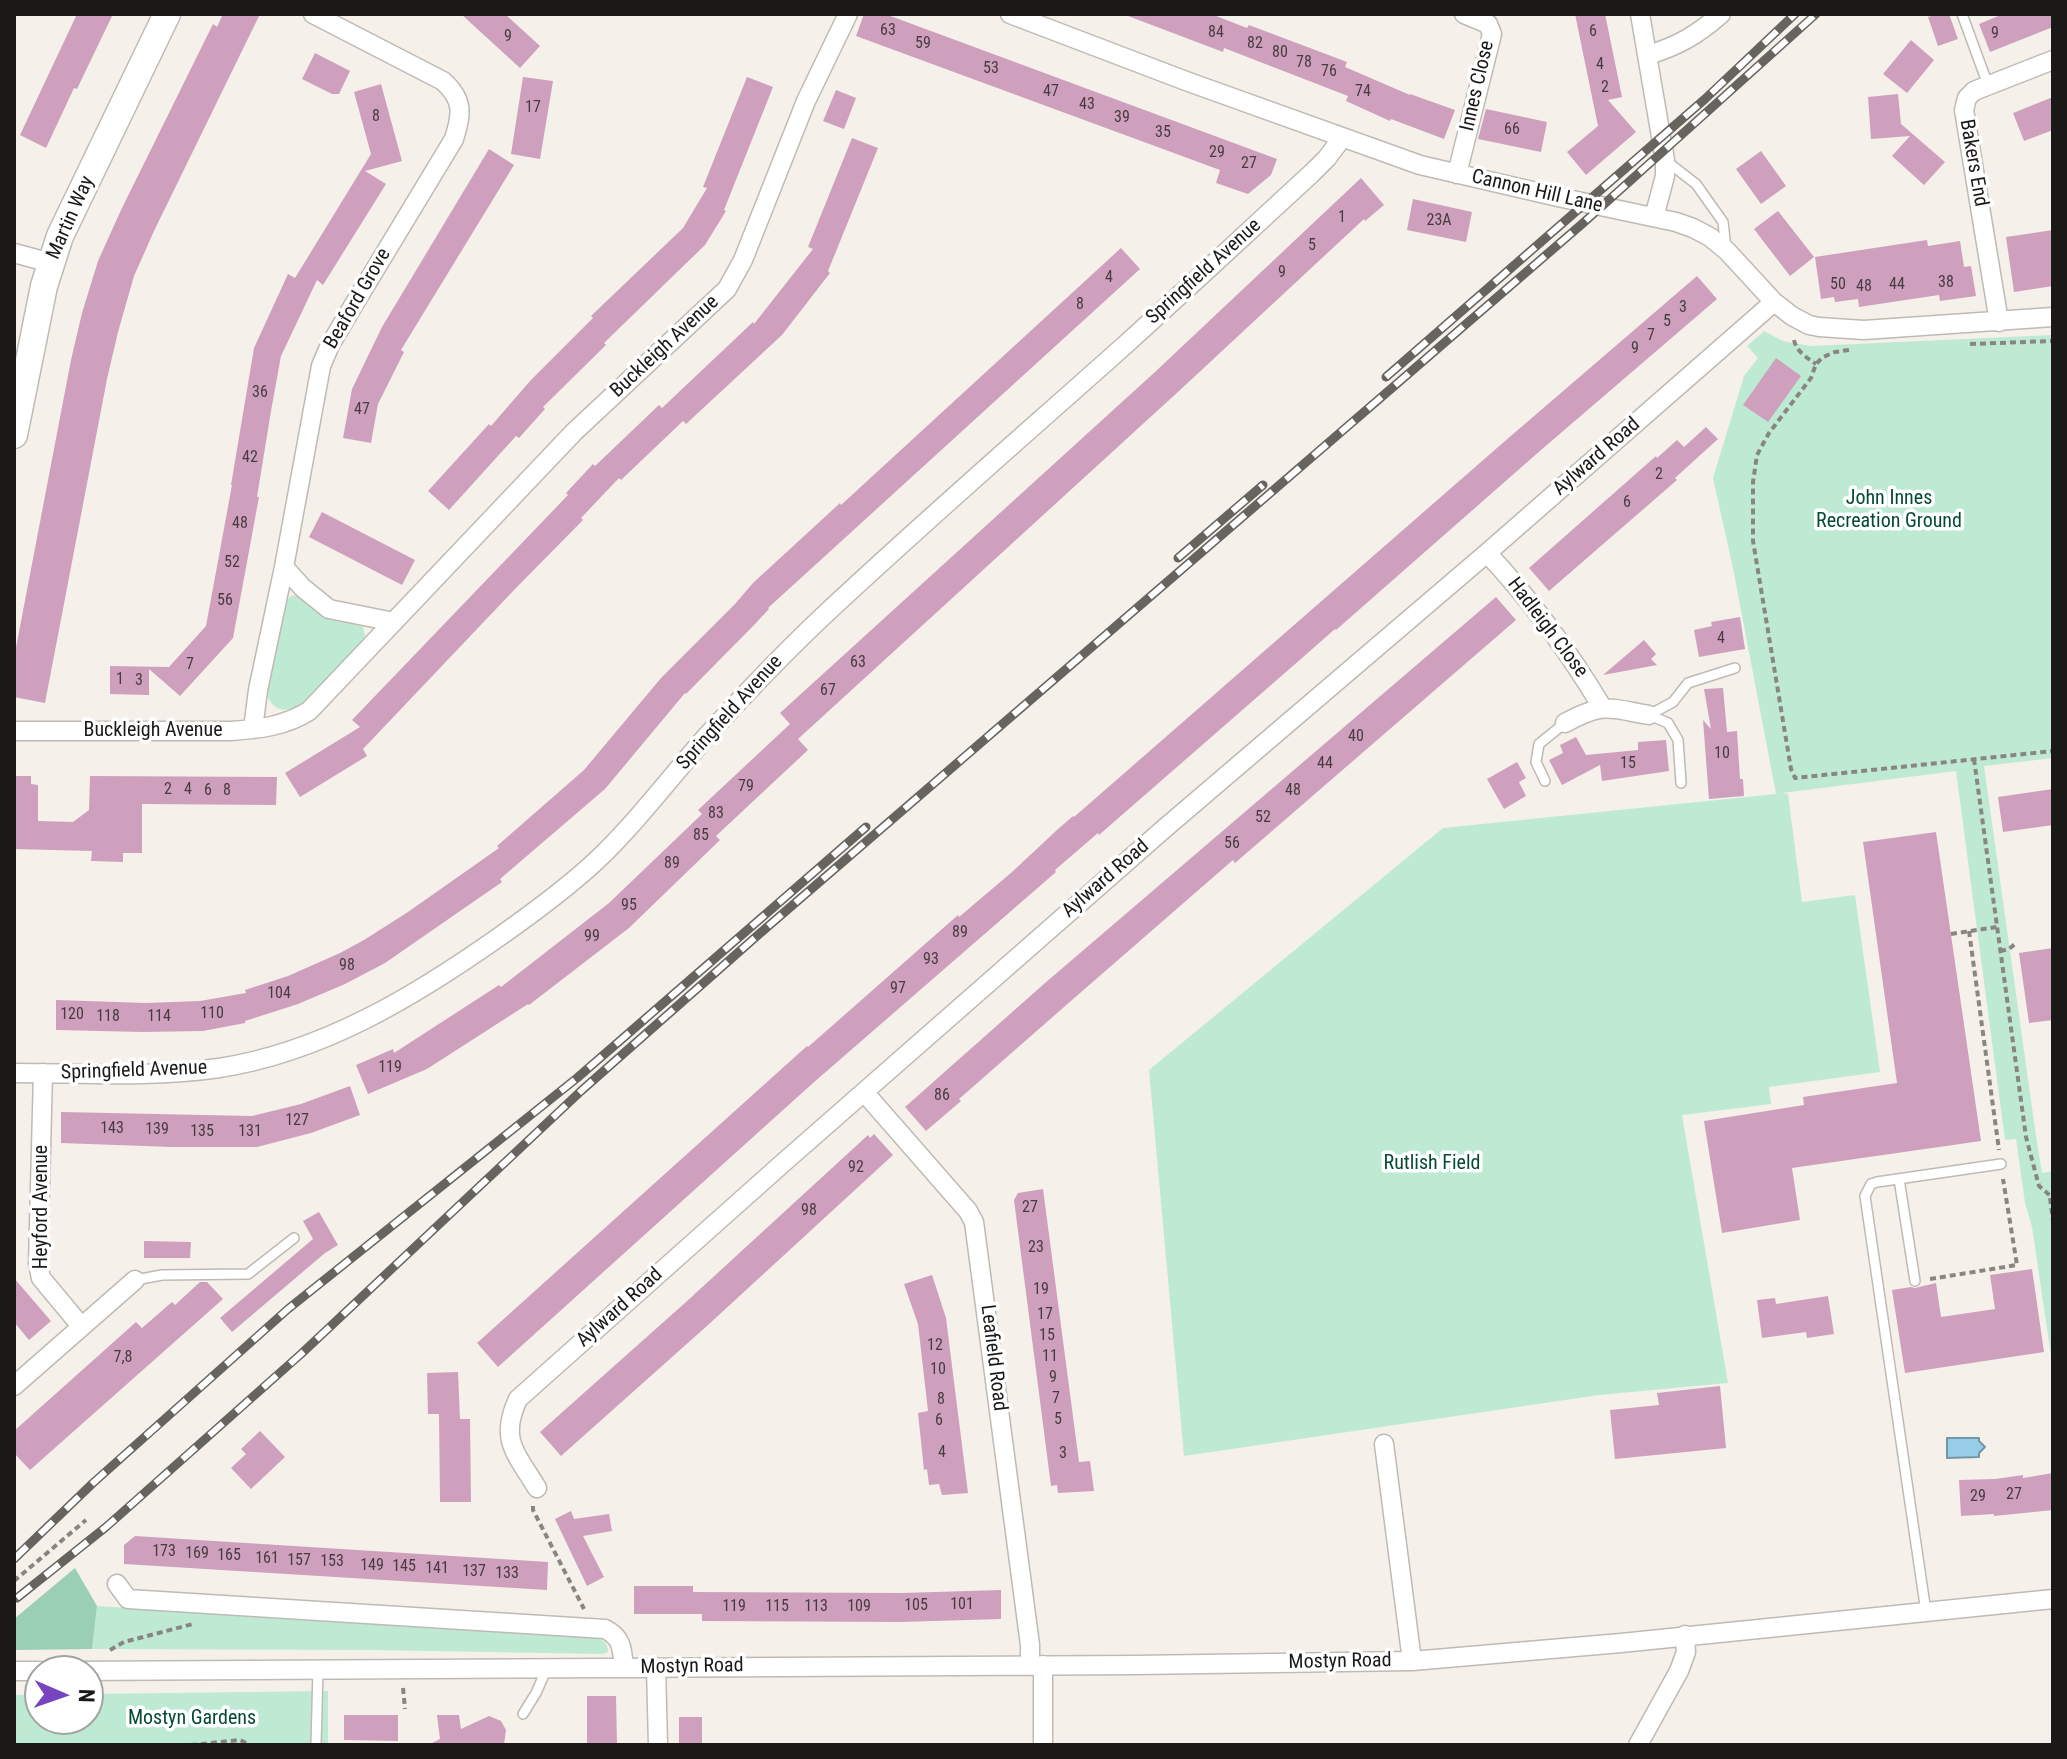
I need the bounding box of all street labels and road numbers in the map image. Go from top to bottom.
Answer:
street label: Innes Close [1456,39,1500,133]
street label: Bakers End [1954,118,1992,208]
street label: Cannon Hill Lane [1469,165,1605,219]
street label: Martin Way [42,173,100,263]
street label: Springfield Avenue [1142,214,1266,330]
street label: Beaford Grove [320,244,396,354]
street label: Buckleigh Avenue [606,291,724,403]
street label: Aylward Road [1549,413,1645,501]
street label: Hadleigh Close [1502,573,1592,683]
street label: Springfield Avenue [672,651,788,775]
street label: Buckleigh Avenue [83,719,223,743]
street label: Aylward Road [1058,835,1154,923]
street label: Springfield Avenue [60,1056,208,1086]
street label: Heyford Avenue [30,1145,54,1269]
street label: Aylward Road [572,1263,668,1353]
street label: Leafield Road [975,1303,1011,1413]
street label: Mostyn Road [1288,1649,1392,1675]
street label: Mostyn Road [640,1654,744,1680]

